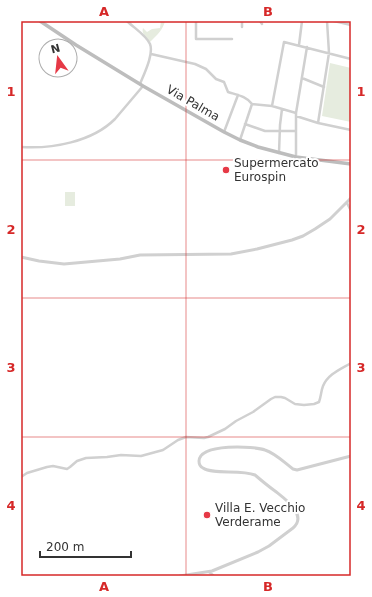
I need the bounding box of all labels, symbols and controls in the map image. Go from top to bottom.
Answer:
text: A [99,4,109,19]
text: B [263,4,273,19]
north arrow [38,38,78,78]
text: N [49,41,62,56]
street label: Via Palma [164,82,222,124]
text: 1 [6,84,16,99]
text: 1 [356,84,366,99]
place label: Supermercato Eurospin [234,156,319,184]
marker: Supermercato Eurospin [221,165,231,175]
text: 2 [6,222,16,237]
text: 2 [356,222,366,237]
text: 3 [6,360,16,375]
text: 3 [356,360,366,375]
text: 4 [6,498,16,513]
text: 4 [356,498,366,513]
place label: Villa E. Vecchio Verderame [215,501,305,529]
marker: Villa E. Vecchio Verderame [202,510,212,520]
scale bar [40,533,131,559]
text: 200 m [46,540,84,554]
text: A [99,579,109,594]
text: B [263,579,273,594]

